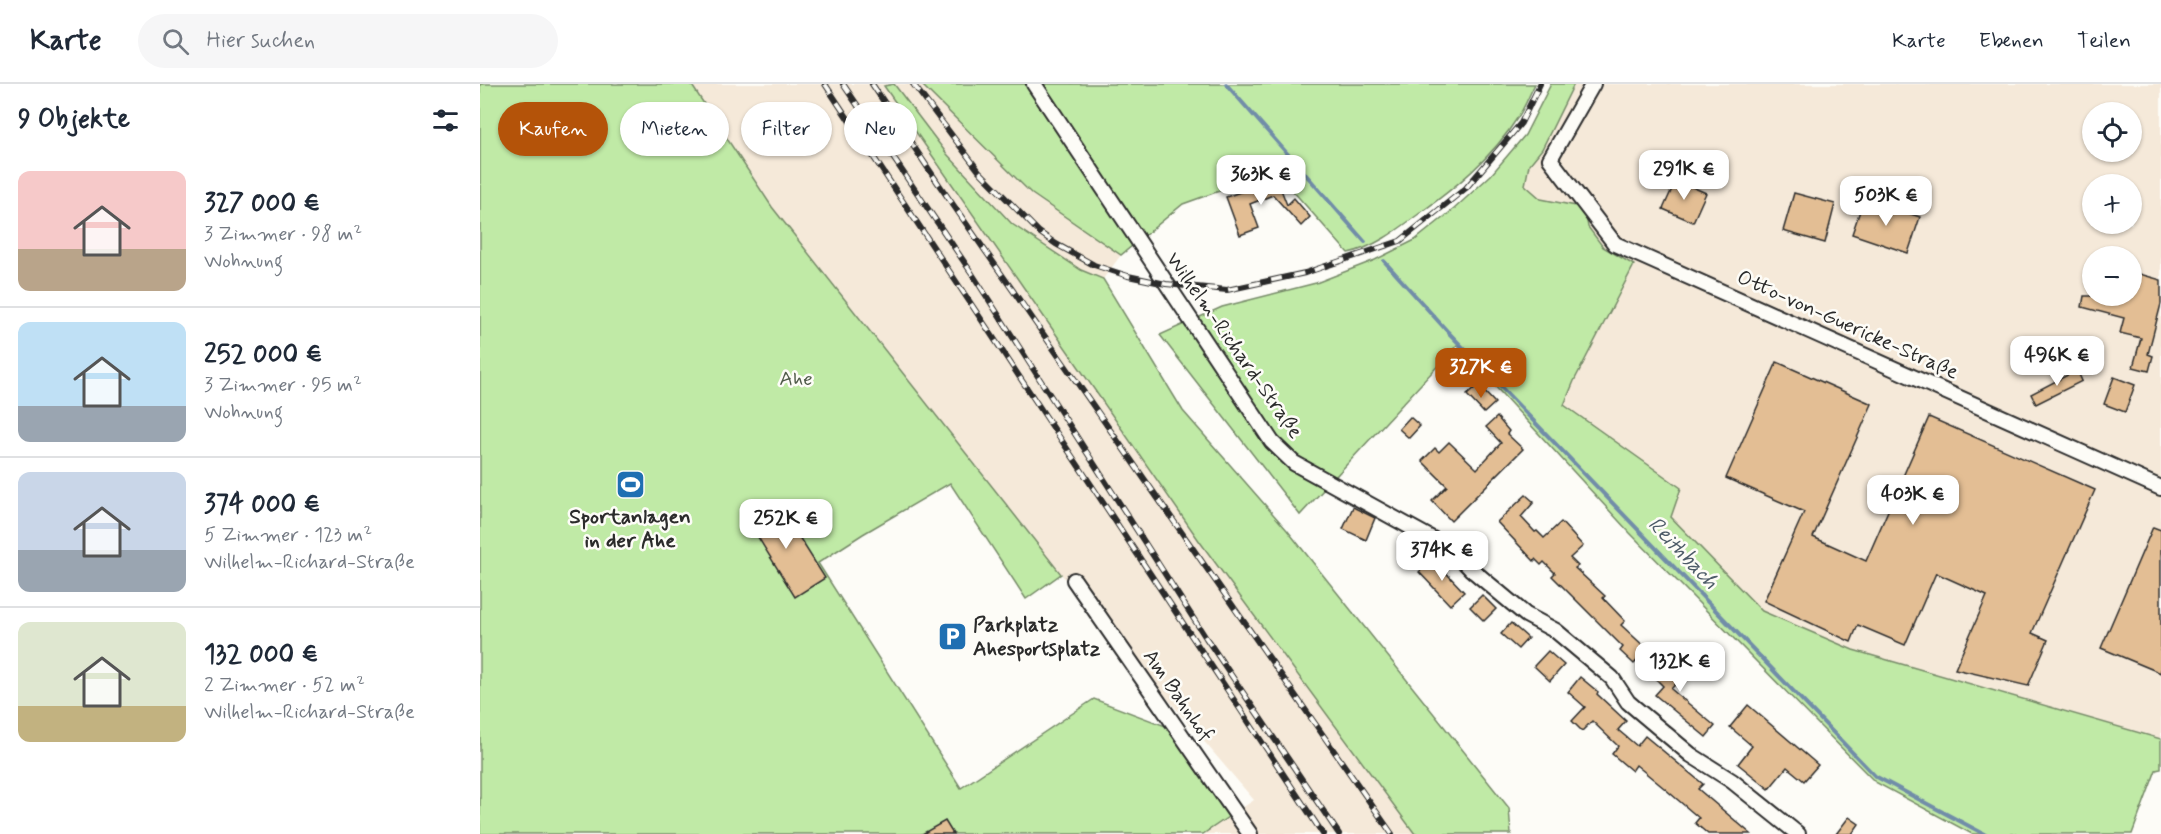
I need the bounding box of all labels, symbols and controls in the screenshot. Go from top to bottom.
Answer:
search box [138,14,558,68]
text: Karte [30,23,102,60]
icon: search [159,25,192,58]
text: Hier suchen [207,27,315,55]
text: Karte [1892,27,1946,55]
text: Ebenen [1979,27,2044,55]
text: Teilen [2077,27,2131,55]
chip: Kaufen [498,102,608,156]
chip: Mieten [620,102,729,156]
chip: Filter [741,102,832,156]
chip: Neu [844,102,917,156]
map controls [2082,102,2142,306]
button: locate [2082,102,2142,162]
text: 9 Objekte [18,103,130,137]
icon: filters [429,104,462,137]
pin: 291K € [1635,150,1733,201]
pin: 363K € [1212,155,1310,206]
text: 291K € [1653,156,1715,183]
text: 363K € [1231,161,1291,188]
button: + [2082,174,2142,234]
pin: 503K € [1837,176,1935,227]
text: 503K € [1854,182,1918,209]
text: 327 000 € [204,187,320,221]
icon: home [66,195,138,267]
text: 3 Zimmer · 98 m² [204,221,362,248]
button: − [2082,246,2142,306]
street label: Wilhelm-Richard-Straße [1159,247,1309,444]
text: Wohnung [204,248,283,275]
street label: Otto-von-Guericke-Straße [1732,263,1963,386]
pin: 496K € [2008,336,2106,387]
text: 252 000 € [204,338,322,372]
text: 496K € [2024,342,2090,369]
icon: home [66,346,138,418]
pin: 327K € [1432,348,1530,399]
text: 327K € [1449,354,1513,381]
park label: Ahe [779,365,813,393]
text: 3 Zimmer · 95 m² [204,372,362,399]
text: Wohnung [204,399,283,426]
sports icon: Sportanlagen in der Ahe [614,469,646,501]
pin: 403K € [1864,475,1962,526]
text: 403K € [1881,481,1945,508]
text: 374 000 € [204,488,320,522]
icon: home [66,496,138,568]
pin: 252K € [737,499,835,550]
place label: Sportanlagen in der Ahe [569,503,691,555]
text: 252K € [753,505,819,532]
water label: Reithbach [1641,511,1724,596]
text: 5 Zimmer · 123 m² [204,522,372,549]
pin: 374K € [1393,531,1491,582]
text: 374K € [1410,537,1474,564]
text: Wilhelm-Richard-Straße [204,549,415,576]
place label: Parkplatz Ahesportsplatz [973,611,1101,663]
parking icon: Parkplatz Ahesportsplatz [936,620,968,652]
text: 132 000 € [204,638,318,672]
pin: 132K € [1631,642,1729,693]
street label: Am Bahnhof [1136,644,1220,747]
icon: home [66,646,138,718]
text: 132K € [1649,648,1711,675]
text: 2 Zimmer · 52 m² [204,672,365,699]
text: Wilhelm-Richard-Straße [204,699,415,726]

